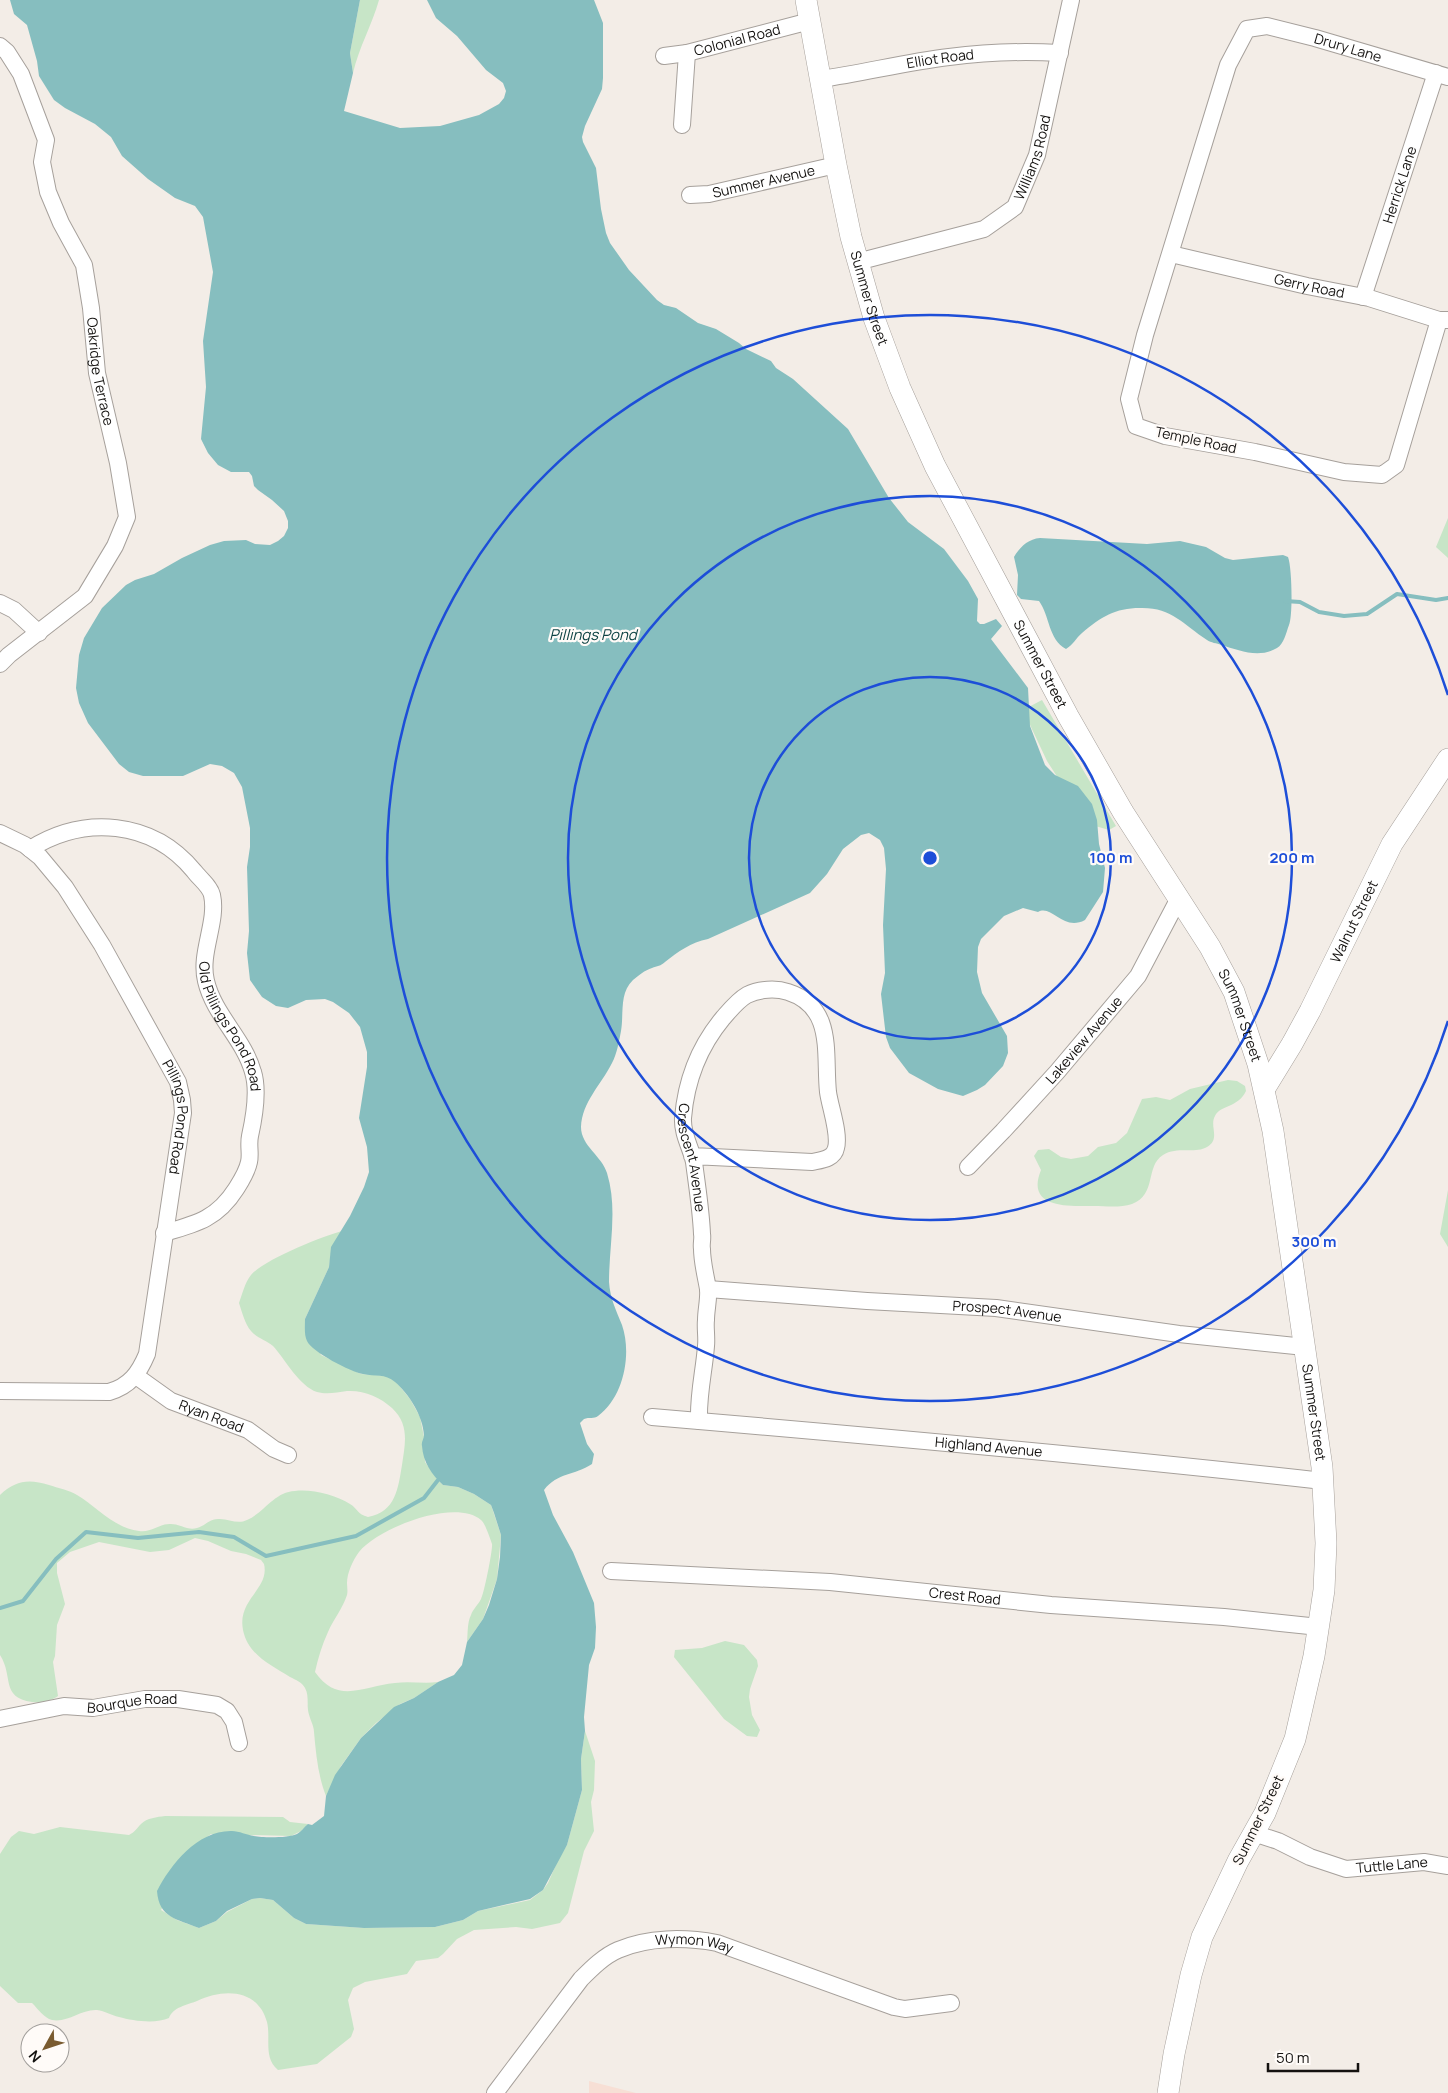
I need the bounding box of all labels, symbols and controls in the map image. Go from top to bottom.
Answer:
street label: Colonial Road [692,19,782,60]
street label: Drury Lane [1312,28,1384,66]
street label: Elliot Road [905,44,975,72]
street label: Williams Road [1009,113,1055,203]
street label: Herrick Lane [1378,144,1421,226]
street label: Summer Avenue [710,160,817,202]
street label: Summer Street [846,249,893,348]
street label: Gerry Road [1272,269,1346,302]
street label: Oakridge Terrace [83,316,119,427]
street label: Temple Road [1154,422,1239,457]
street label: Summer Street [1009,616,1072,712]
water label: Pillings Pond [549,624,639,645]
text: 100 m [1090,847,1132,868]
text: 200 m [1269,847,1315,868]
centre of rings [921,849,939,867]
street label: Walnut Street [1325,876,1382,966]
street label: Old Pillings Pond Road [195,961,266,1092]
street label: Summer Street [1214,965,1267,1064]
street label: Lakeview Avenue [1041,992,1126,1088]
street label: Pillings Pond Road [158,1056,193,1176]
street label: Crescent Avenue [674,1102,710,1213]
text: 300 m [1292,1231,1336,1252]
street label: Prospect Avenue [952,1296,1063,1326]
street label: Summer Street [1298,1363,1331,1463]
street label: Ryan Road [176,1395,247,1437]
street label: Highland Avenue [934,1432,1043,1461]
street label: Crest Road [928,1582,1002,1609]
street label: Bourque Road [86,1689,177,1717]
street label: Summer Street [1228,1771,1288,1868]
street label: Tuttle Lane [1355,1852,1429,1877]
street label: Wymon Way [654,1929,737,1957]
north arrow [20,2023,70,2073]
scale bar [1268,2040,1358,2072]
text: N [24,2047,45,2067]
text: 50 m [1276,2047,1310,2068]

